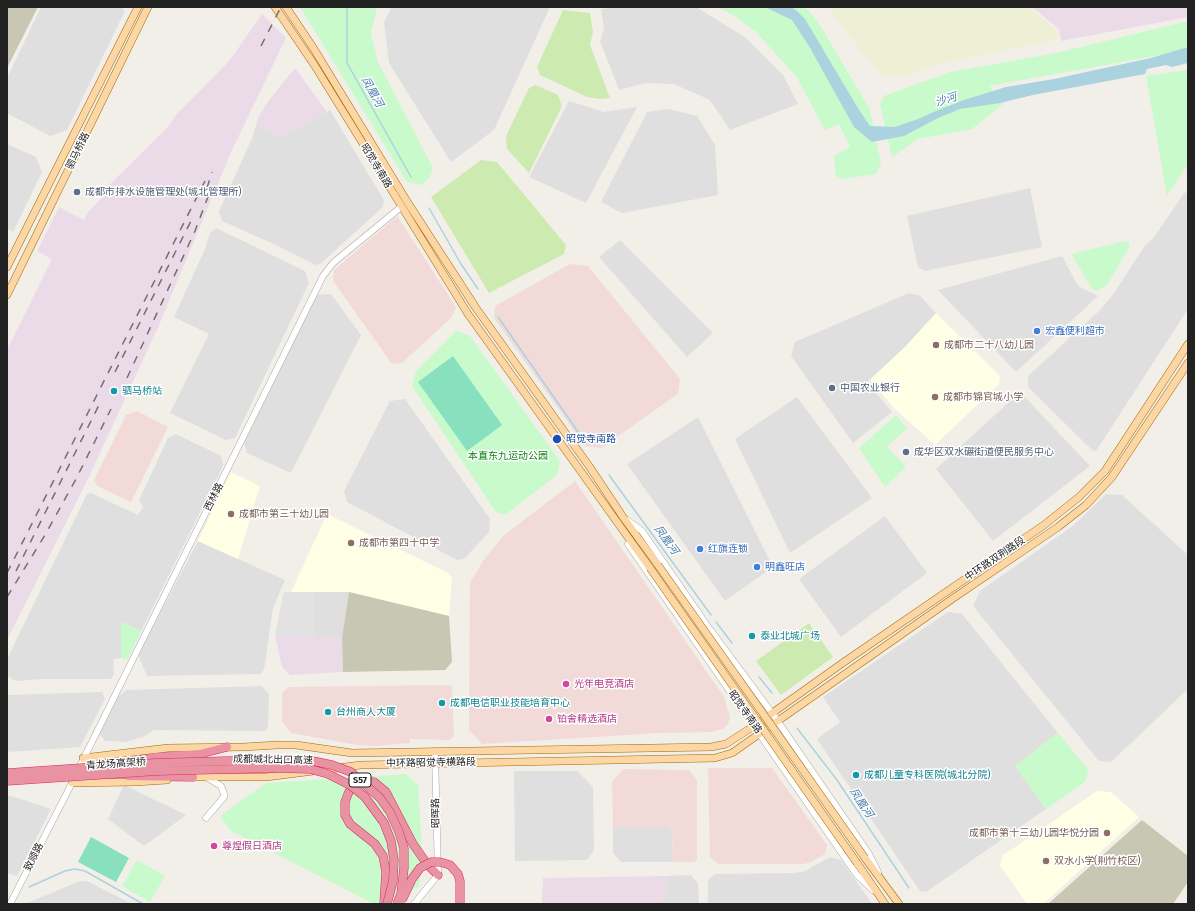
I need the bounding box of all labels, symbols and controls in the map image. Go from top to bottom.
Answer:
water label: 凤凰河 [358,74,386,110]
water label: 沙河 [933,90,959,110]
street label: 驷马桥路 [64,130,92,172]
street label: 昭觉寺南路 [358,141,394,191]
place label: 成都市排水设施管理处(城北管理所) [85,186,241,198]
marker: 成都市排水设施管理处(城北管理所) [72,187,82,197]
place label: 宏鑫便利超市 [1045,325,1105,337]
marker: 宏鑫便利超市 [1032,326,1042,336]
place label: 成都市二十八幼儿园 [944,339,1034,351]
marker: 成都市二十八幼儿园 [931,340,941,350]
place label: 中国农业银行 [840,382,900,394]
marker: 中国农业银行 [827,383,837,393]
place label: 驷马桥站 [122,385,162,397]
marker: 驷马桥站 [109,386,119,396]
place label: 成都市锦官城小学 [943,391,1023,403]
marker: 成都市锦官城小学 [930,392,940,402]
marker: 昭觉寺南路 [551,433,563,445]
place label: 昭觉寺南路 [566,433,616,445]
place label: 成华区双水碾街道便民服务中心 [914,446,1054,458]
marker: 成华区双水碾街道便民服务中心 [901,447,911,457]
park label: 本直东九运动公园 [468,450,548,462]
street label: 西林路 [202,481,226,513]
place label: 成都市第三十幼儿园 [239,508,329,520]
marker: 成都市第三十幼儿园 [226,509,236,519]
water label: 凤凰河 [651,523,681,557]
street label: 中环路双荆路段 [963,534,1027,584]
place label: 成都市第四十中学 [359,537,439,549]
marker: 成都市第四十中学 [346,538,356,548]
place label: 红旗连锁 [708,543,748,555]
marker: 红旗连锁 [695,544,705,554]
place label: 明鑫旺店 [765,561,805,573]
marker: 明鑫旺店 [752,562,762,572]
place label: 泰业北城广场 [760,630,820,642]
marker: 泰业北城广场 [747,631,757,641]
place label: 光年电竞酒店 [574,678,634,690]
marker: 光年电竞酒店 [561,679,571,689]
street label: 昭觉寺南路 [726,688,764,736]
place label: 成都电信职业技能培育中心 [450,697,570,709]
marker: 成都电信职业技能培育中心 [437,698,447,708]
place label: 台州商人大厦 [336,706,396,718]
marker: 台州商人大厦 [323,707,333,717]
place label: 铂舍精选酒店 [557,713,617,725]
marker: 铂舍精选酒店 [544,714,554,724]
street label: 成都城北出口高速 [233,753,313,767]
street label: 青龙场高架桥 [86,756,146,772]
street label: 中环路昭觉寺横路段 [386,756,476,770]
place label: 成都儿童专科医院(城北分院) [864,769,990,781]
marker: 成都儿童专科医院(城北分院) [851,770,861,780]
road number: S57 [349,773,371,787]
water label: 凤凰河 [846,786,876,820]
street label: 昭晖路 [430,798,442,828]
place label: 成都市第十三幼儿园华悦分园 [969,827,1099,839]
marker: 成都市第十三幼儿园华悦分园 [1102,828,1112,838]
place label: 尊煌假日酒店 [222,840,282,852]
street label: 致顺路 [22,841,46,873]
marker: 尊煌假日酒店 [209,841,219,851]
place label: 双水小学(荆竹校区) [1054,855,1140,867]
marker: 双水小学(荆竹校区) [1041,856,1051,866]

